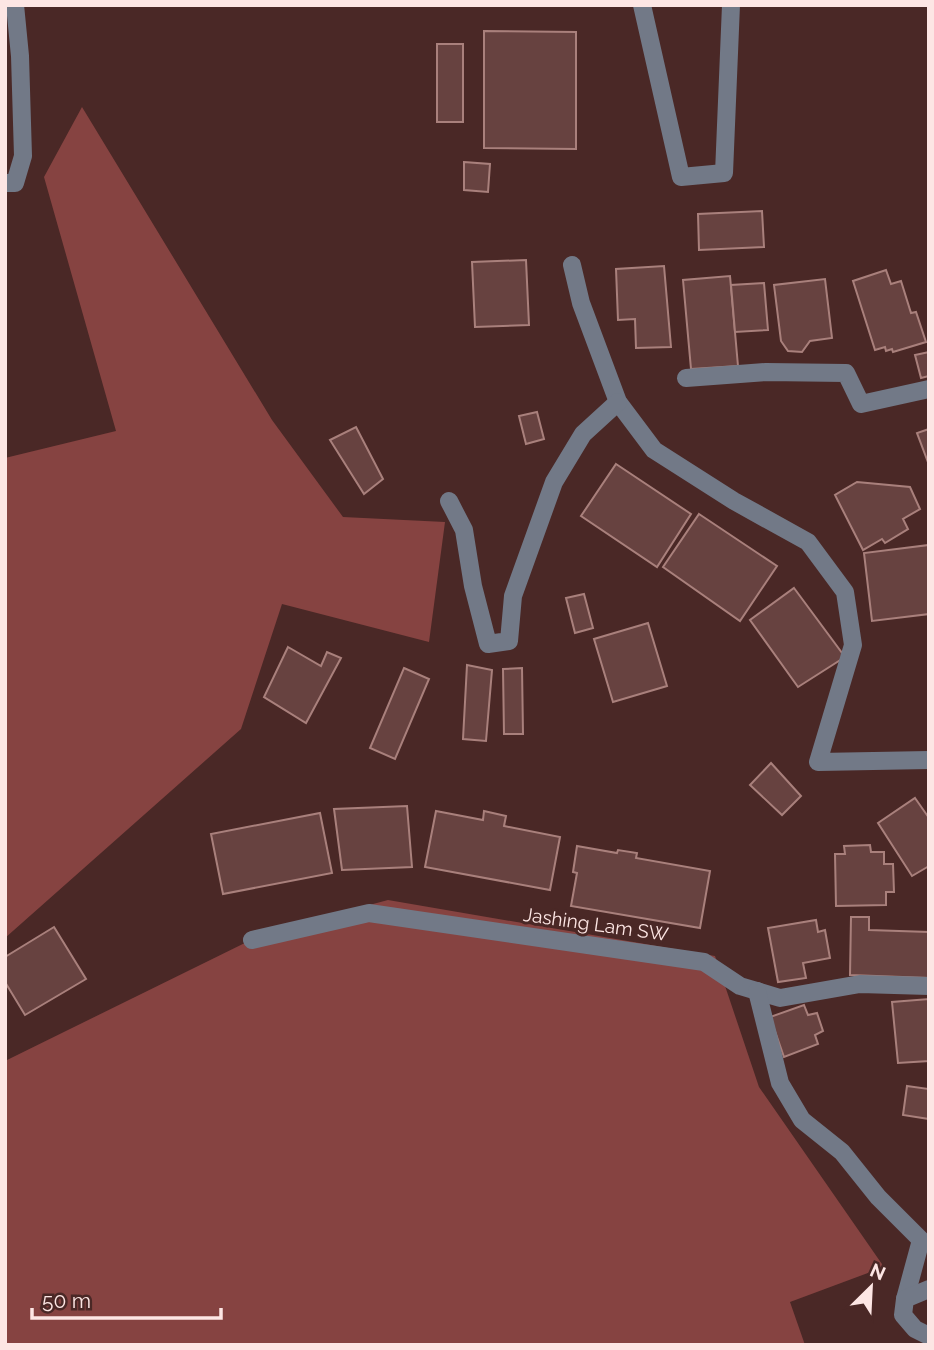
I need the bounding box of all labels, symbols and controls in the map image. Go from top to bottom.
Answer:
street label: Jashing Lam SW [522,903,670,945]
north arrow [836,1252,906,1322]
text: N [867,1258,889,1284]
scale bar [32,1276,220,1320]
text: 50 m [42,1288,91,1313]

